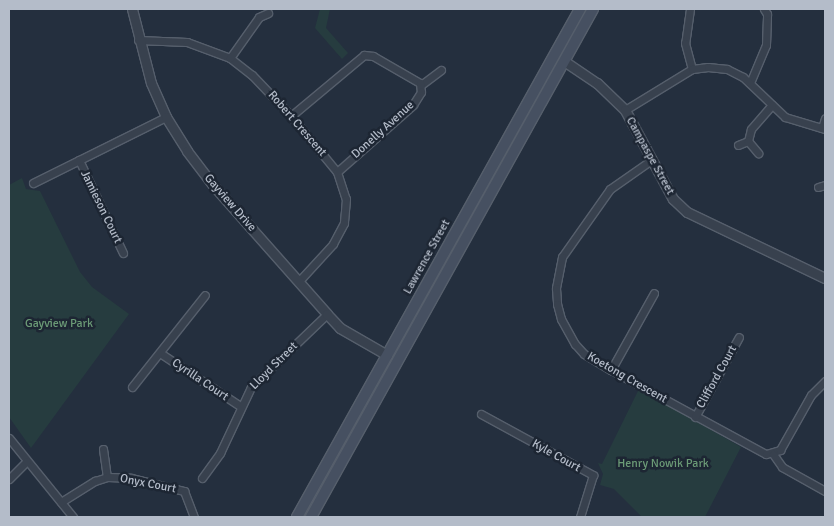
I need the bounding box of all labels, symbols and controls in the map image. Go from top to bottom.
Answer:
street label: Robert Crescent [265,88,329,160]
street label: Donelly Avenue [349,98,417,162]
street label: Campaspe Street [623,115,677,197]
street label: Jamieson Court [77,168,125,246]
street label: Gayview Drive [201,171,259,235]
street label: Lawrence Street [401,217,453,297]
park label: Gayview Park [25,317,93,331]
street label: Lloyd Street [247,339,301,393]
street label: Clifford Court [694,343,740,411]
street label: Koetong Crescent [584,349,670,407]
street label: Cyrilla Court [169,356,231,404]
street label: Kyle Court [529,437,583,475]
park label: Henry Nowik Park [617,457,709,471]
street label: Onyx Court [119,472,177,496]

